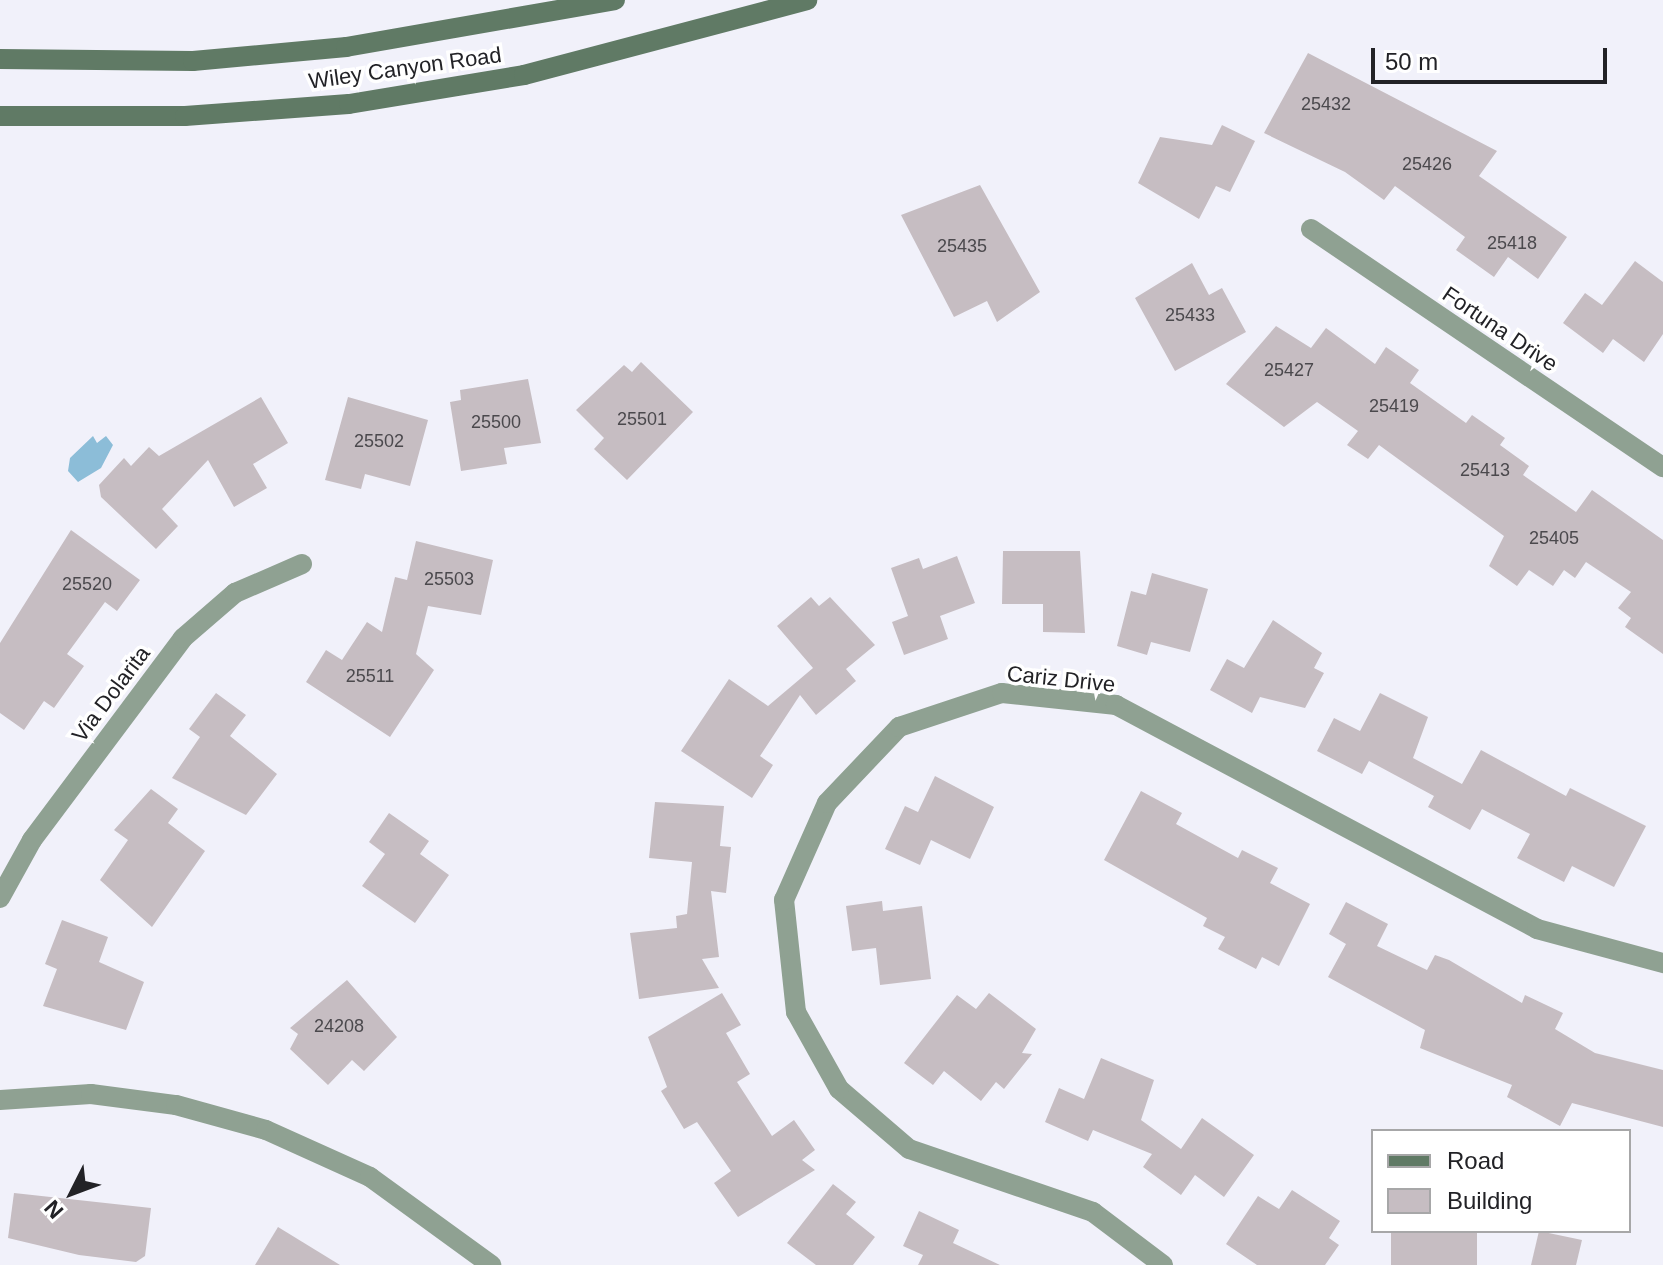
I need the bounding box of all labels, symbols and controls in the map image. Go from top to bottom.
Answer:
scale bar [1375,32,1611,82]
street label: Wiley Canyon Road [307,41,503,95]
text: 50 m [1385,48,1438,75]
house number: 25432 [1301,93,1351,115]
house number: 25426 [1402,153,1452,175]
house number: 25418 [1487,232,1537,254]
house number: 25435 [937,235,987,257]
street label: Fortuna Drive [1437,281,1563,377]
house number: 25433 [1165,304,1215,326]
house number: 25427 [1264,359,1314,381]
house number: 25419 [1369,395,1419,417]
house number: 25501 [617,408,667,430]
house number: 25500 [471,411,521,433]
house number: 25502 [354,430,404,452]
house number: 25413 [1460,459,1510,481]
house number: 25405 [1529,527,1579,549]
house number: 25503 [424,568,474,590]
house number: 25520 [62,573,112,595]
street label: Via Dolarita [66,641,156,747]
street label: Cariz Drive [1006,660,1116,698]
house number: 25511 [346,665,394,687]
house number: 24208 [314,1015,364,1037]
legend [1371,1129,1631,1233]
text: Road [1447,1147,1504,1174]
north arrow [32,1153,112,1233]
text: Building [1447,1187,1532,1214]
text: N [39,1195,68,1224]

